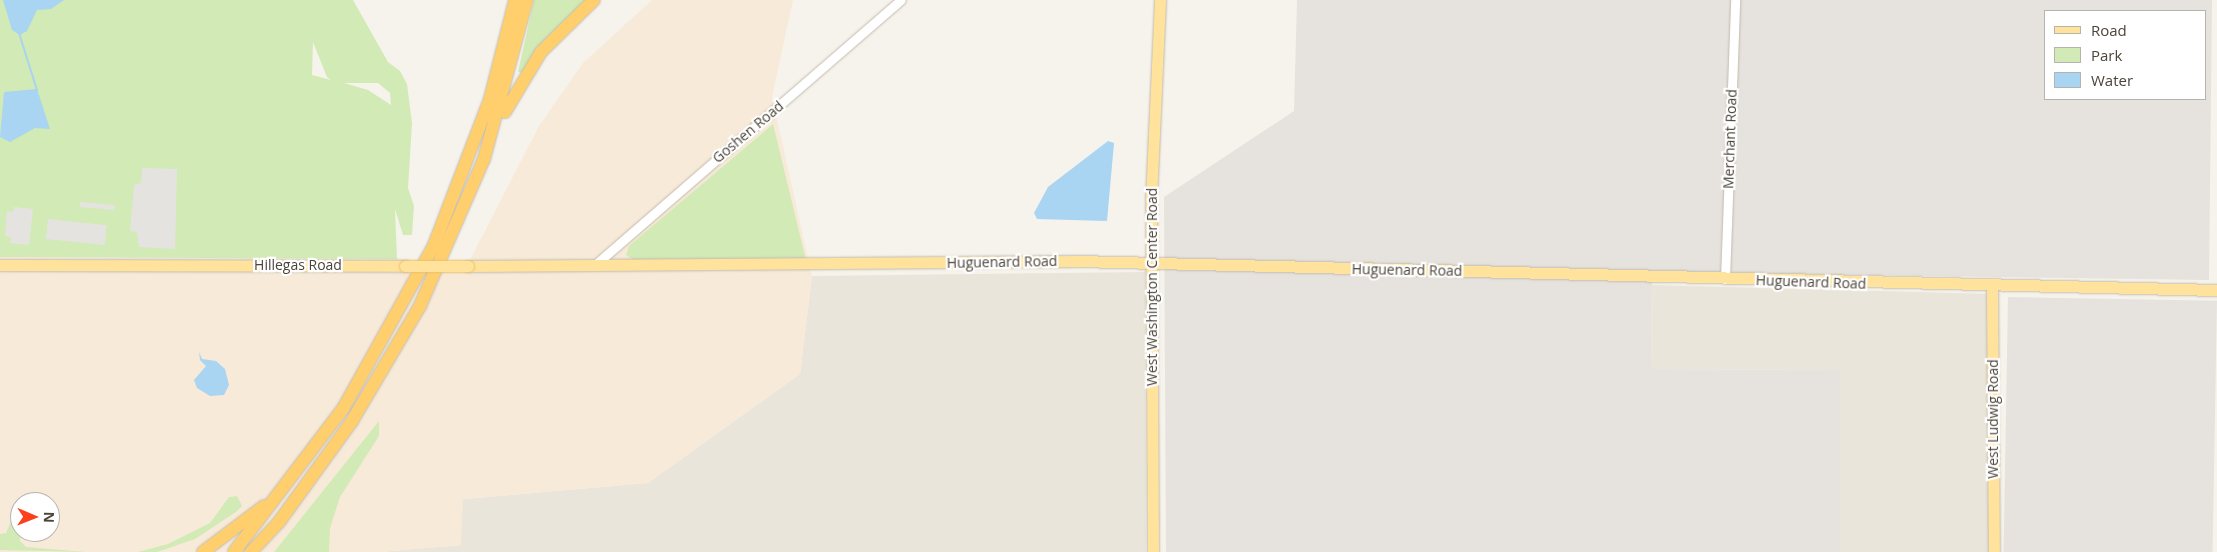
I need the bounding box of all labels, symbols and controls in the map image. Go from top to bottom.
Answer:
legend [2044,10,2207,100]
text: Road [2091,20,2127,40]
text: Park [2091,45,2122,65]
text: Water [2091,70,2133,90]
street label: Merchant Road [1720,89,1740,189]
street label: Goshen Road [709,97,787,167]
street label: West Washington Center Road [1144,188,1160,386]
street label: Huguenard Road [947,253,1057,271]
street label: Hillegas Road [254,257,342,273]
street label: Huguenard Road [1352,261,1462,279]
street label: Huguenard Road [1755,272,1867,292]
street label: West Ludwig Road [1985,359,2001,479]
north arrow [10,492,60,542]
text: N [40,511,59,523]

